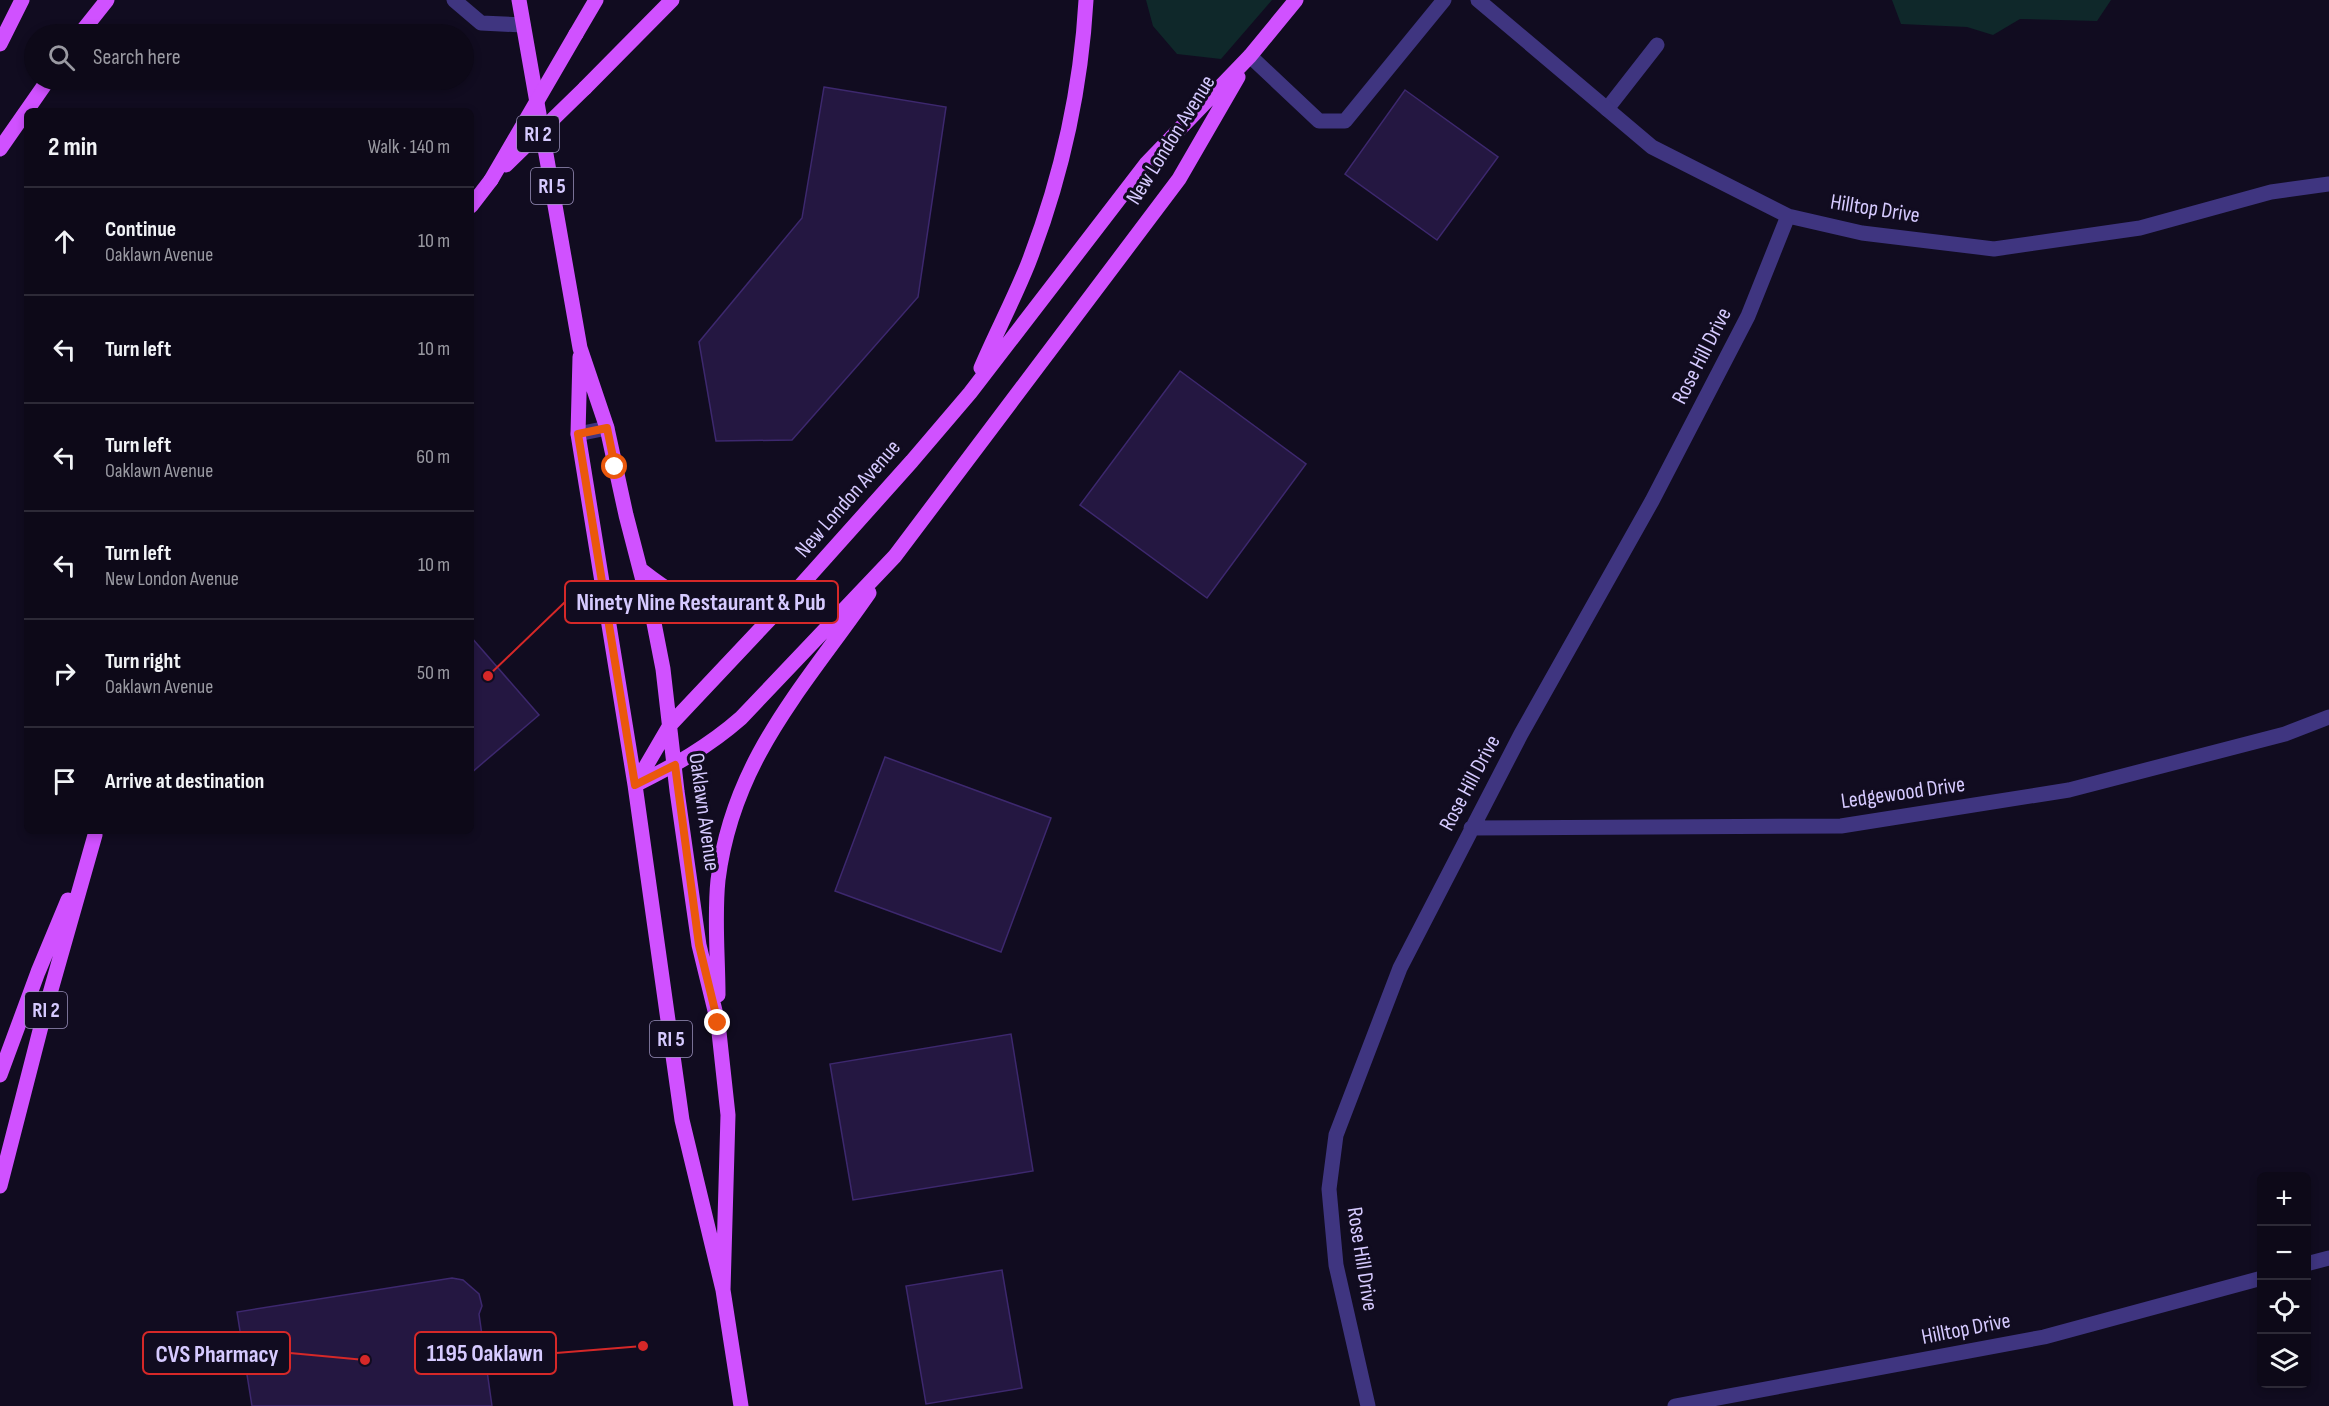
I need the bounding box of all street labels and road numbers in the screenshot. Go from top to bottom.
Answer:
street label: New London Avenue [1121,70,1221,210]
road number: RI 2 [517,116,559,152]
road number: RI 5 [531,168,573,204]
street label: Hilltop Drive [1828,189,1922,229]
street label: Rose Hill Drive [1666,303,1738,409]
street label: New London Avenue [789,435,907,563]
street label: Rose Hill Drive [1434,730,1506,836]
street label: Oaklawn Avenue [682,751,726,873]
street label: Ledgewood Drive [1839,771,1967,815]
road number: RI 2 [25,992,67,1028]
road number: RI 5 [650,1021,692,1057]
street label: Rose Hill Drive [1340,1205,1384,1313]
street label: Hilltop Drive [1919,1307,2013,1351]

